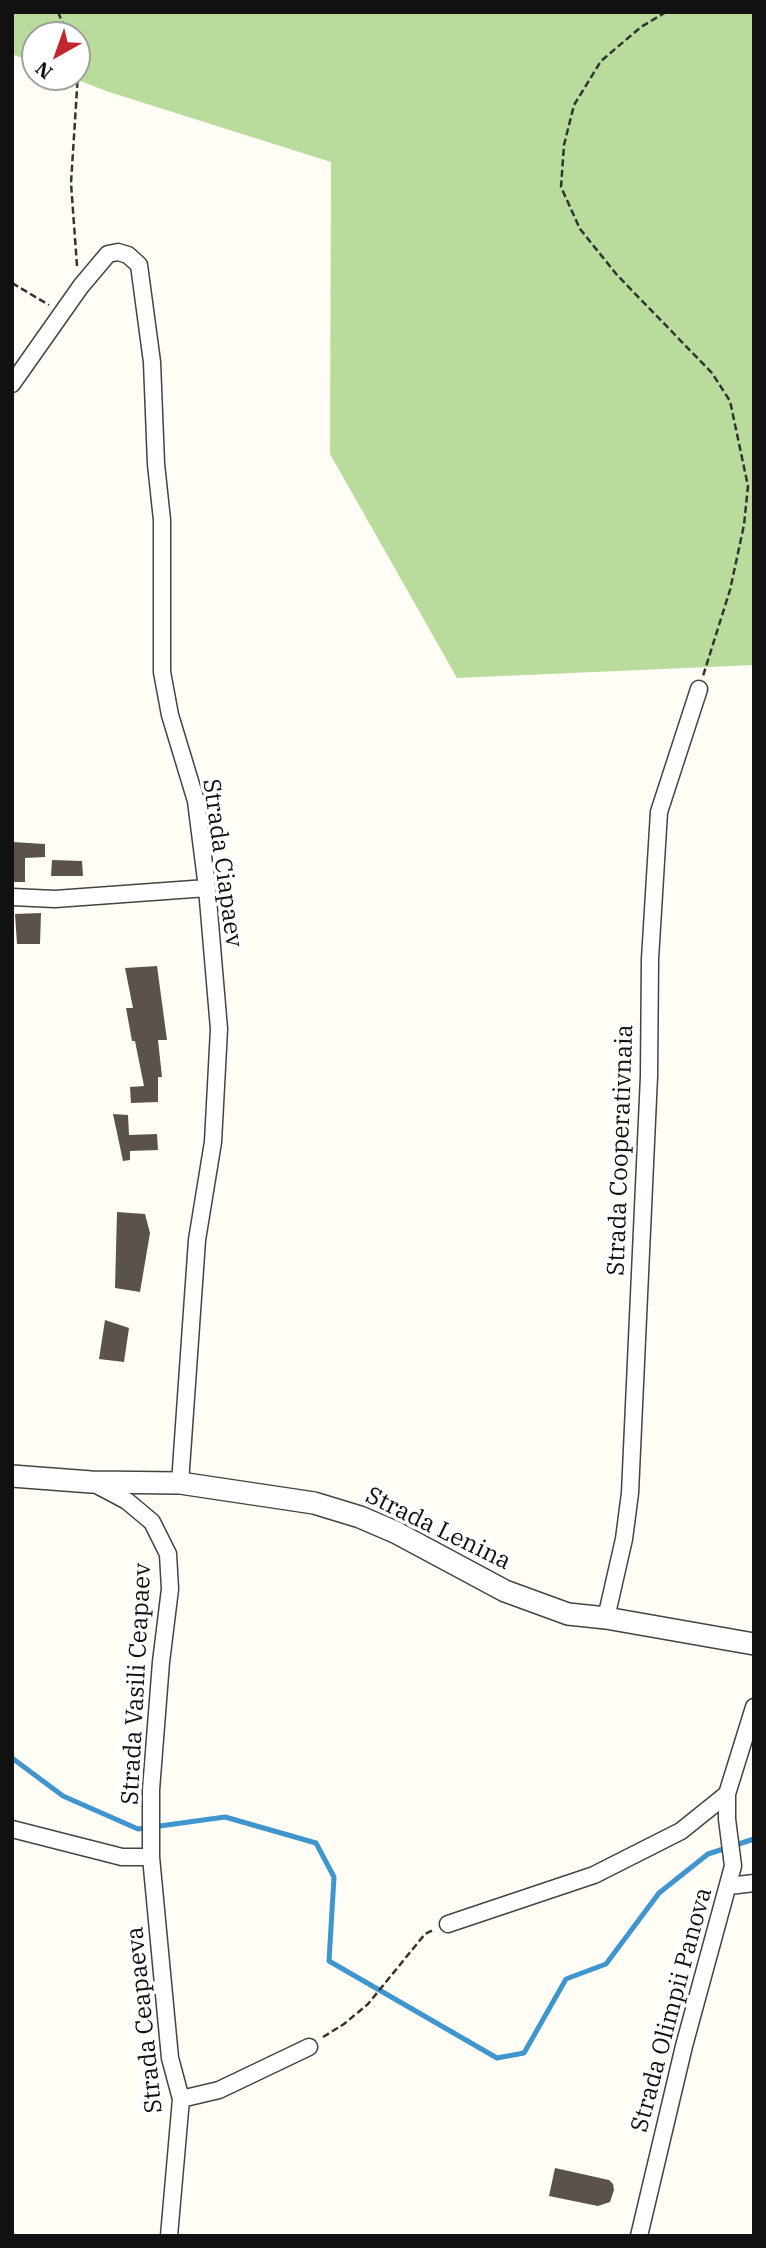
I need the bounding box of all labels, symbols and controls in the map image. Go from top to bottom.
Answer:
north arrow [21,21,91,91]
text: N [30,57,57,85]
street label: Strada Ciapaev [196,777,248,949]
street label: Strada Cooperativnaia [602,1024,640,1276]
street label: Strada Lenina [361,1481,515,1577]
street label: Strada Vasili Ceapaev [116,1562,158,1806]
street label: Strada Olimpii Panova [626,1885,718,2135]
street label: Strada Ceapaeva [121,1925,169,2115]

